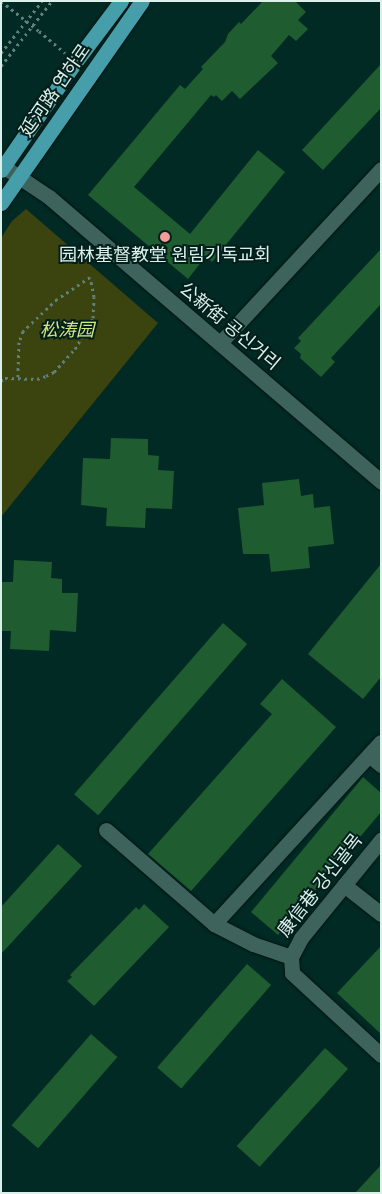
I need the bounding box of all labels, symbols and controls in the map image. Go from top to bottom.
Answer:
street label: 延河路 연하로 [16,40,96,142]
marker: 园林基督教堂 원림기독교회 [159,231,171,243]
place label: 园林基督教堂 원림기독교회 [59,245,271,267]
street label: 公新街 공신거리 [174,279,284,375]
park label: 松涛园 [40,320,94,342]
street label: 康信巷 강신골목 [274,830,368,942]

